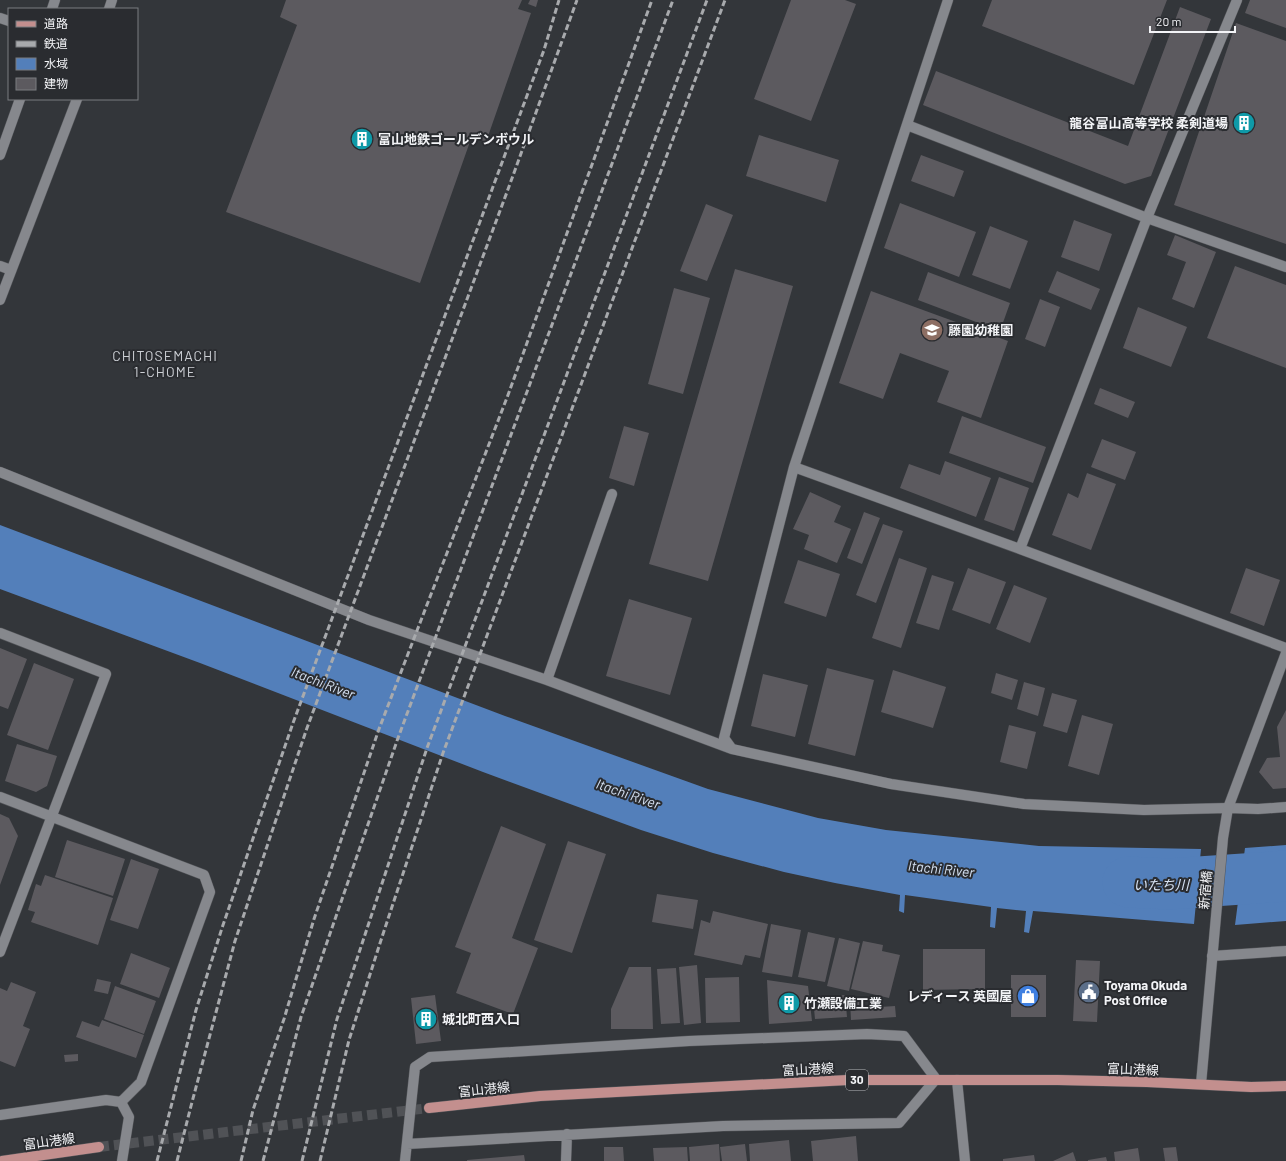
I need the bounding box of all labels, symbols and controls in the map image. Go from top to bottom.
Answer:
legend [8,8,138,100]
scale bar [1150,8,1235,34]
text: 20 m [1156,14,1182,28]
text: 道路 [44,16,68,30]
text: 鉄道 [44,36,68,50]
text: 水域 [44,56,68,70]
text: 建物 [44,76,68,90]
building icon: 龍谷富山高等学校 柔剣道場 [1231,110,1257,136]
place label: 龍谷富山高等学校 柔剣道場 [1069,115,1228,131]
building icon: 富山地鉄ゴールデンボウル [349,126,375,152]
place label: 富山地鉄ゴールデンボウル [378,131,534,147]
school or university icon: 藤園幼稚園 [919,317,945,343]
place label: 藤園幼稚園 [948,322,1013,338]
district label: CHITOSEMACHI 1-CHOME [112,347,218,380]
water label: Itachi River [289,663,358,703]
water label: Itachi River [594,775,663,813]
water label: Itachi River [907,857,976,881]
street label: 新宿橋 [1195,870,1215,910]
water label: いたち川 [1133,876,1191,893]
place label: Toyama Okuda Post Office [1104,977,1187,1008]
public building icon: Toyama Okuda Post Office [1076,979,1102,1005]
shop icon: レディース 英國屋 [1015,983,1041,1009]
place label: レディース 英國屋 [907,988,1012,1004]
building icon: 竹瀬設備工業 [776,990,802,1016]
place label: 竹瀬設備工業 [804,995,882,1011]
building icon: 城北町西入口 [413,1006,439,1032]
place label: 城北町西入口 [442,1011,520,1027]
street label: 富山港線 [782,1060,834,1078]
street label: 富山港線 [1107,1060,1159,1078]
road number: 30 [846,1070,868,1090]
street label: 富山港線 [457,1078,511,1100]
street label: 富山港線 [22,1129,76,1153]

